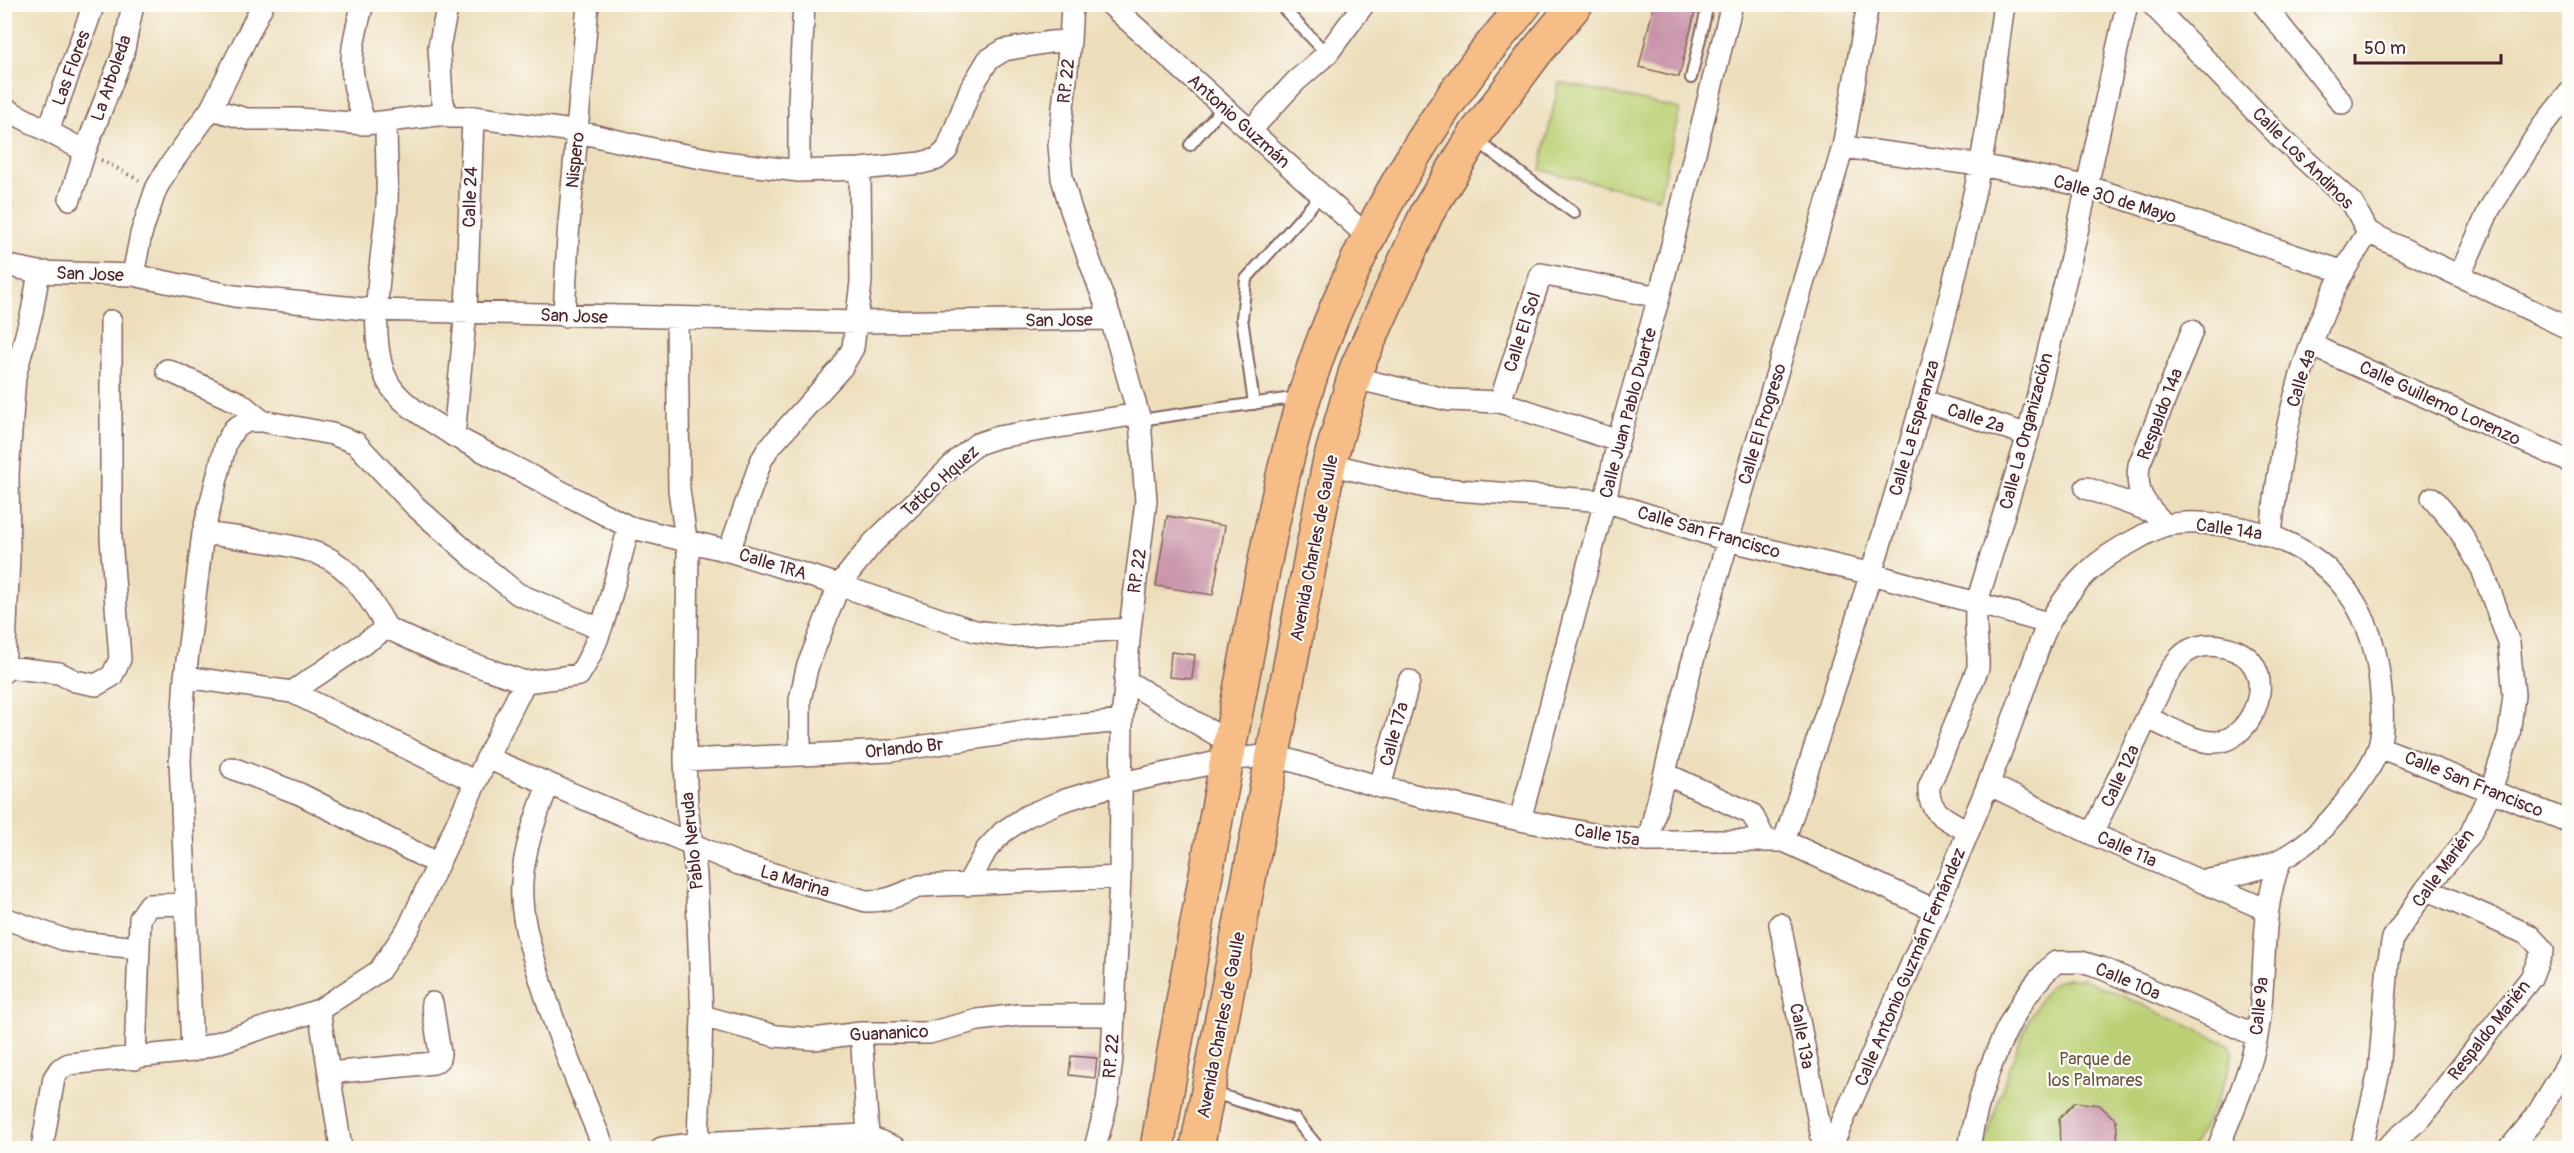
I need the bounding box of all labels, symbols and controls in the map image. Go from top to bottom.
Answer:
street label: Las Flores [47,27,96,109]
scale bar [2355,27,2500,65]
street label: La Arboleda [86,32,137,124]
text: 50 m [2364,37,2406,60]
street label: RP. 22 [1053,58,1080,105]
street label: Antonio Guzmán [1183,69,1295,174]
street label: Calle Los Andinos [2247,103,2358,214]
street label: Nispero [561,130,590,189]
street label: Calle 24 [458,165,483,228]
street label: Calle 30 de Mayo [2051,170,2180,229]
street label: San Jose [56,262,124,287]
street label: Calle El Sol [1499,289,1546,375]
street label: San Jose [540,304,608,329]
street label: San Jose [1025,308,1093,333]
street label: Calle Juan Pablo Duarte [1595,325,1662,501]
street label: Calle 4a [2282,346,2321,410]
street label: Calle La Organización [1994,350,2058,512]
street label: Calle Guillemo Lorenzo [2355,356,2524,451]
street label: Calle La Esperanza [1884,358,1945,499]
street label: Calle El Progreso [1733,361,1792,487]
street label: Respaldo 14a [2132,365,2188,463]
street label: Calle 2a [1944,398,2008,439]
street label: Tatico Hquez [897,440,984,522]
street label: Avenida Charles de Gaulle [1285,453,1344,643]
street label: Calle San Francisco [1635,501,1783,564]
street label: Calle 14a [2194,513,2264,546]
street label: Calle 1RA [736,543,810,586]
street label: RP. 22 [1123,547,1152,595]
street label: Calle 17a [1375,699,1414,769]
street label: Orlando Br [864,733,945,764]
street label: Calle 12a [2096,741,2145,811]
street label: Calle San Francisco [2401,746,2547,823]
street label: Pablo Neruda [676,791,709,891]
street label: Calle 15a [1573,819,1641,852]
street label: Calle Marién [2407,824,2480,912]
street label: Calle 11a [2093,826,2160,873]
street label: Calle Antonio Guzmán Fernández [1850,845,1971,1090]
street label: La Marina [757,860,833,903]
street label: Avenida Charles de Gaulle [1192,930,1251,1120]
street label: Calle 10a [2092,957,2164,1005]
street label: Respaldo Marién [2443,975,2536,1085]
street label: Calle 9a [2245,976,2274,1036]
street label: Calle 13a [1784,1001,1819,1071]
street label: Guananico [849,1020,929,1047]
street label: RP. 22 [1098,1033,1125,1079]
park label: Parque de los Palmares [2047,1048,2143,1092]

